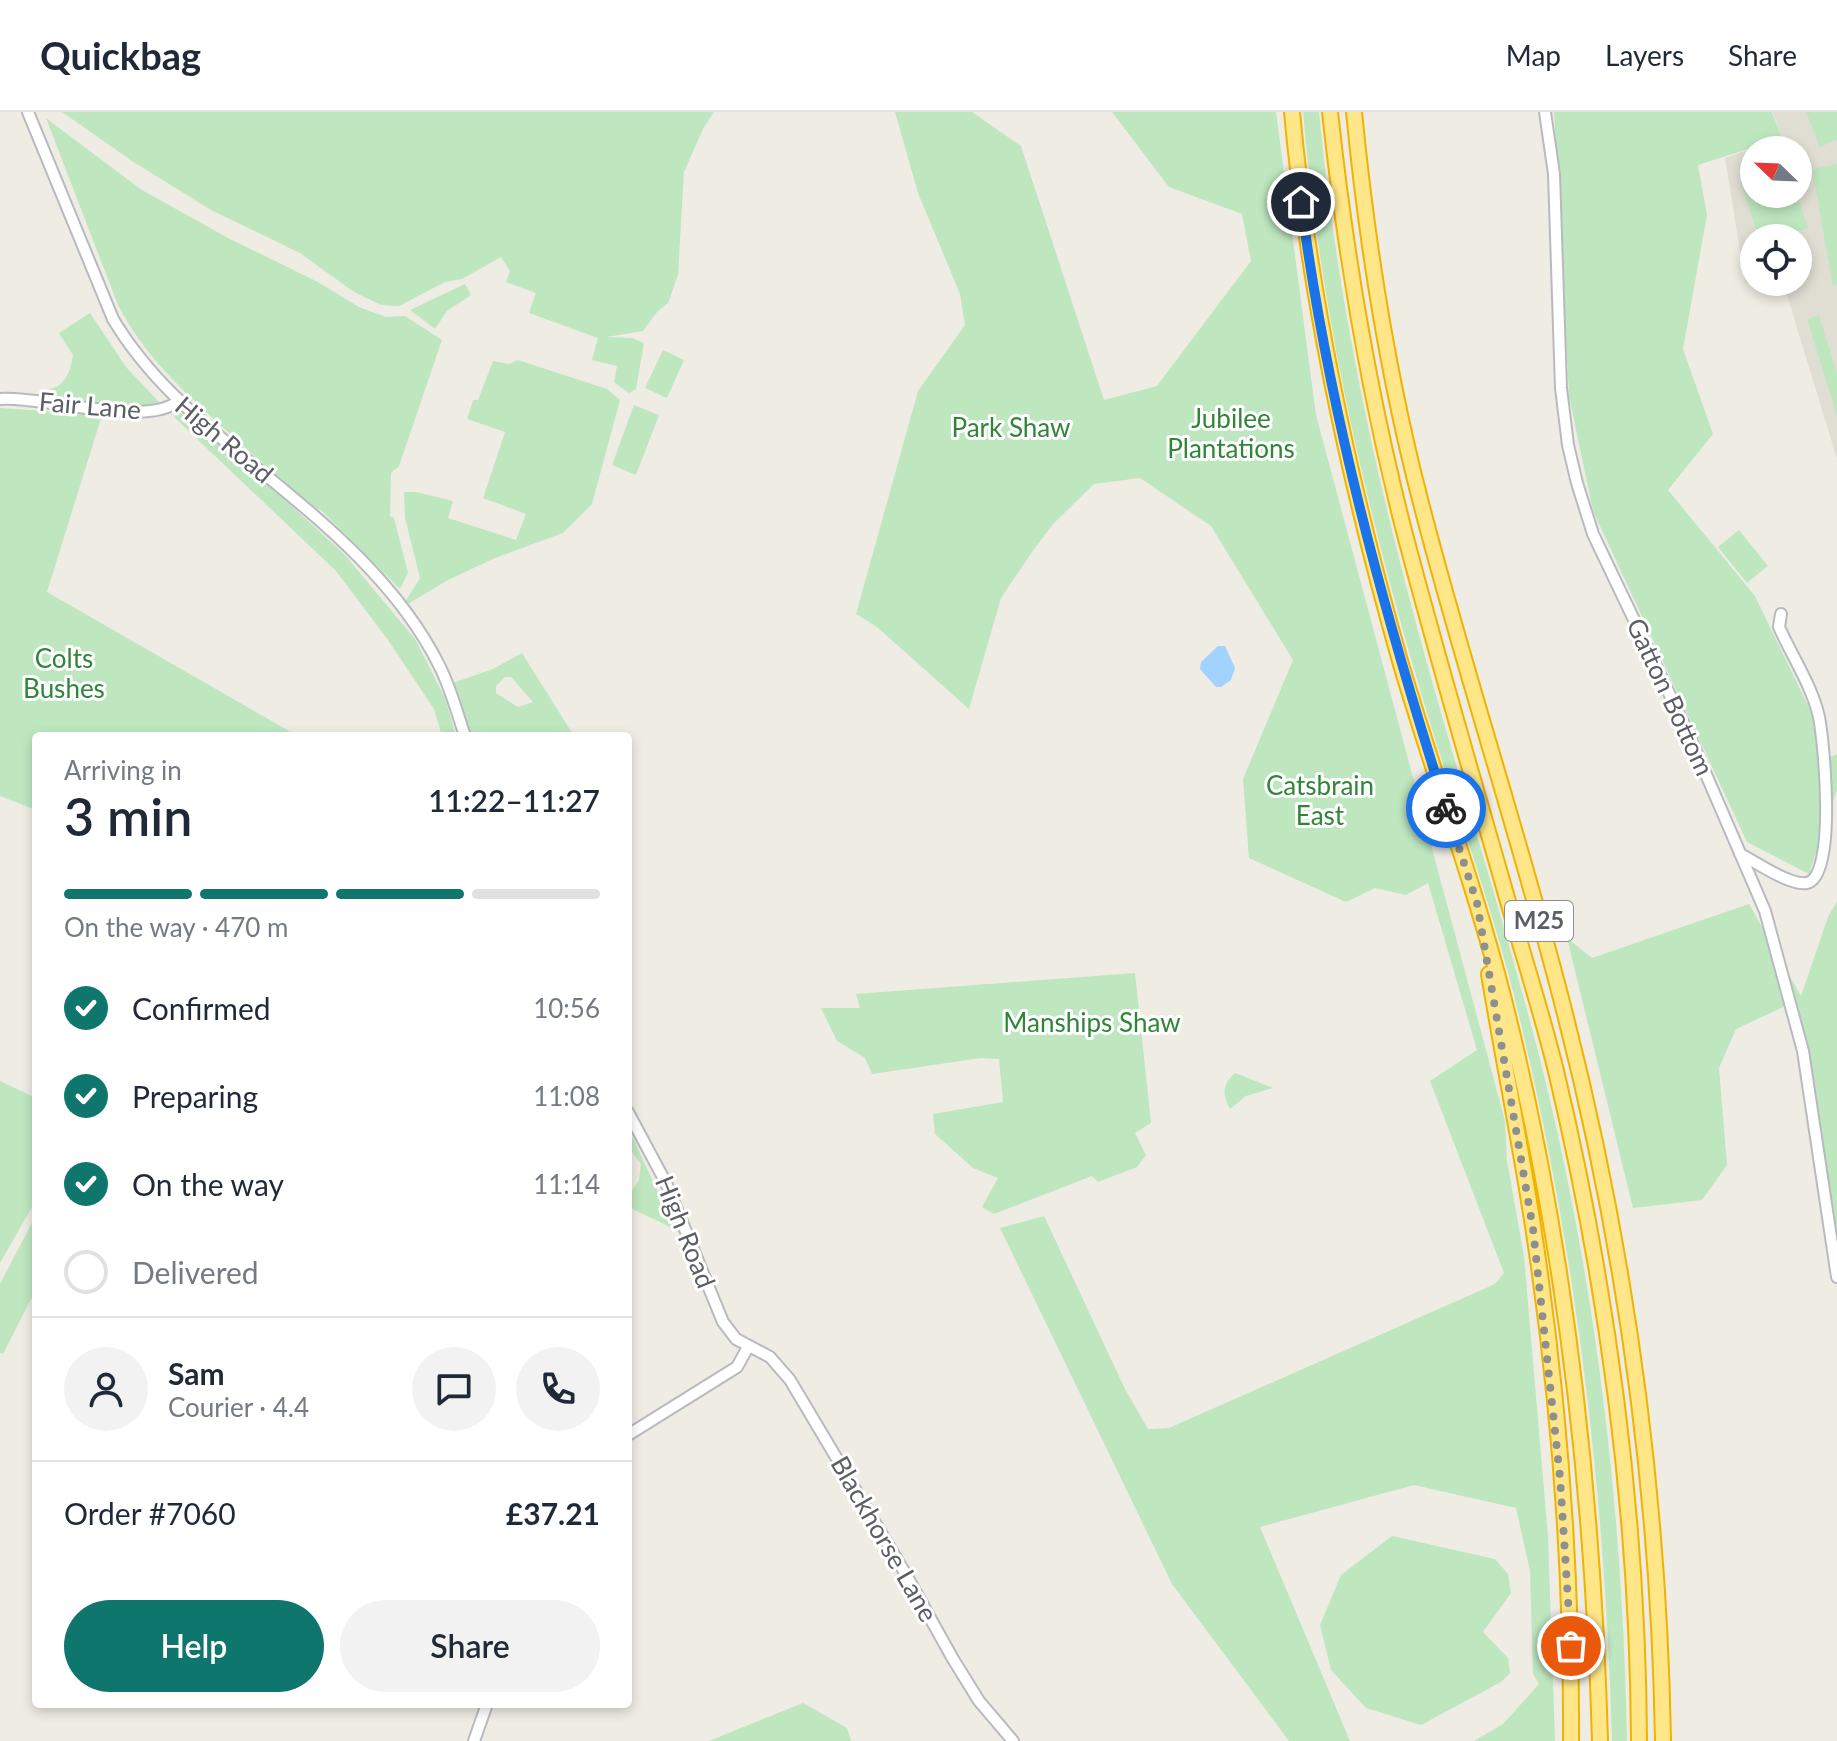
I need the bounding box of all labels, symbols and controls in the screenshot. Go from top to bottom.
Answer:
text: Quickbag [40,32,201,78]
text: Map [1506,38,1561,72]
text: Layers [1605,38,1684,72]
text: Share [1728,38,1797,72]
north arrow [1740,136,1812,208]
map controls [1740,136,1812,296]
pin [1267,168,1335,236]
icon: home [1279,180,1323,224]
button: locate [1740,224,1812,296]
street label: Fair Lane [38,385,142,425]
street label: High Road [169,389,280,489]
park label: Jubilee Plantations [1167,402,1295,464]
park label: Park Shaw [951,411,1071,443]
street label: Gatton Bottom [1620,613,1721,780]
park label: Colts Bushes [23,642,105,704]
text: Arriving in [64,754,182,786]
courier [1406,768,1486,848]
park label: Catsbrain East [1266,769,1374,831]
text: 11:22–11:27 [428,782,600,818]
text: 3 min [64,785,192,847]
icon: bike [1424,786,1468,830]
road number: M25 [1505,901,1573,941]
text: On the way · 470 m [64,911,288,943]
icon: check [64,986,108,1030]
text: Confirmed [132,990,271,1026]
text: 10:56 [533,992,600,1024]
park label: Manships Shaw [1003,1006,1181,1038]
icon: check [64,1074,108,1118]
text: Preparing [132,1078,258,1114]
text: 11:08 [533,1080,600,1112]
icon: check [64,1162,108,1206]
text: On the way [132,1166,284,1202]
text: 11:14 [533,1168,600,1200]
street label: High Road [649,1171,723,1292]
text: Delivered [132,1254,259,1290]
button: person [64,1347,148,1431]
button: chat [412,1347,496,1431]
button: phone [516,1347,600,1431]
text: Sam [168,1355,225,1391]
text: Courier · 4.4 [168,1391,309,1423]
street label: Blackhorse Lane [825,1450,945,1627]
text: Order #7060 [64,1495,236,1531]
text: £37.21 [506,1495,600,1531]
button: Help [64,1600,324,1692]
button: Share [340,1600,600,1692]
pin [1537,1612,1605,1680]
icon: bag [1549,1624,1593,1668]

